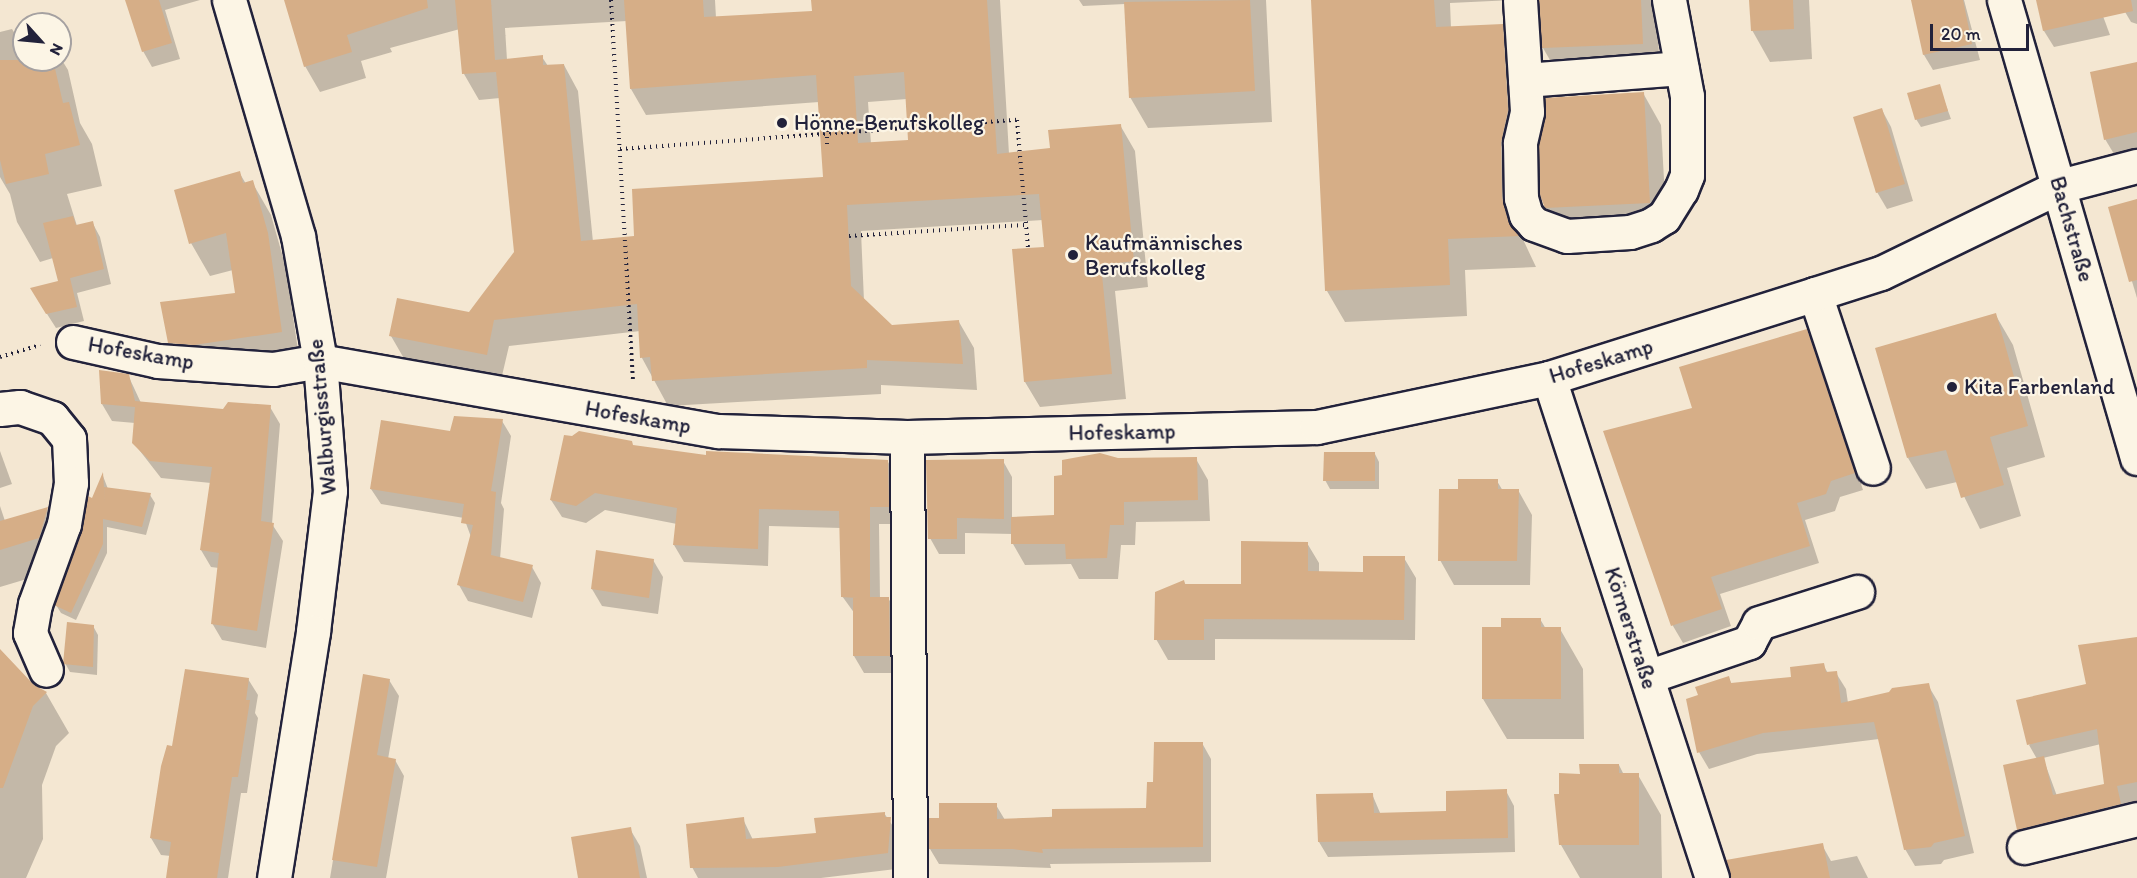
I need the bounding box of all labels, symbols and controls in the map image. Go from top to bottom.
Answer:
north arrow [12,12,72,72]
scale bar [1933,12,2032,50]
text: 20 m [1941,23,1981,45]
text: N [46,40,68,59]
place label: Hönne-Berufskolleg [794,110,984,136]
marker: Hönne-Berufskolleg [775,116,789,130]
street label: Bachstraße [2044,173,2100,285]
place label: Kaufmännisches Berufskolleg [1085,229,1243,280]
marker: Kaufmännisches Berufskolleg [1066,248,1080,262]
street label: Hofeskamp [86,331,196,375]
street label: Hofeskamp [1546,333,1656,389]
street label: Walburgisstraße [302,338,342,496]
place label: Kita Farbenland [1964,374,2114,400]
marker: Kita Farbenland [1945,380,1959,394]
street label: Hofeskamp [583,395,693,439]
street label: Hofeskamp [1068,418,1176,446]
street label: Körnerstraße [1599,564,1663,692]

